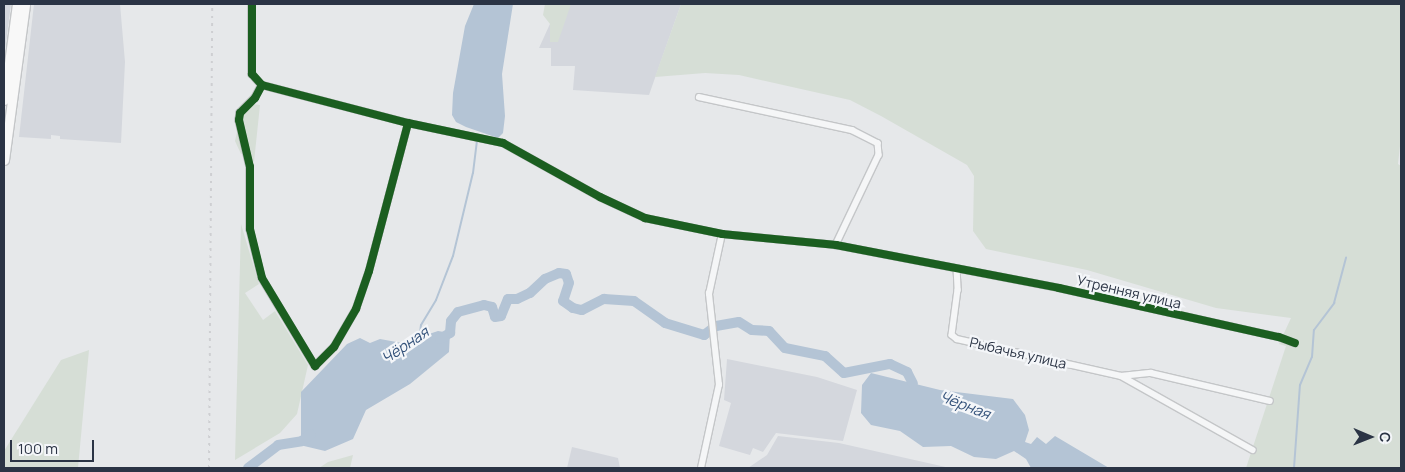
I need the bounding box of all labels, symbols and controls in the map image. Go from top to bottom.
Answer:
street label: Утренняя улица [1075,272,1183,312]
water label: Чёрная [378,323,432,367]
street label: Рыбачья улица [968,334,1068,372]
water label: Чёрная [937,387,993,423]
north arrow [1345,412,1395,462]
scale bar [12,430,96,462]
text: С [1376,432,1395,443]
text: 100 m [18,438,58,459]

